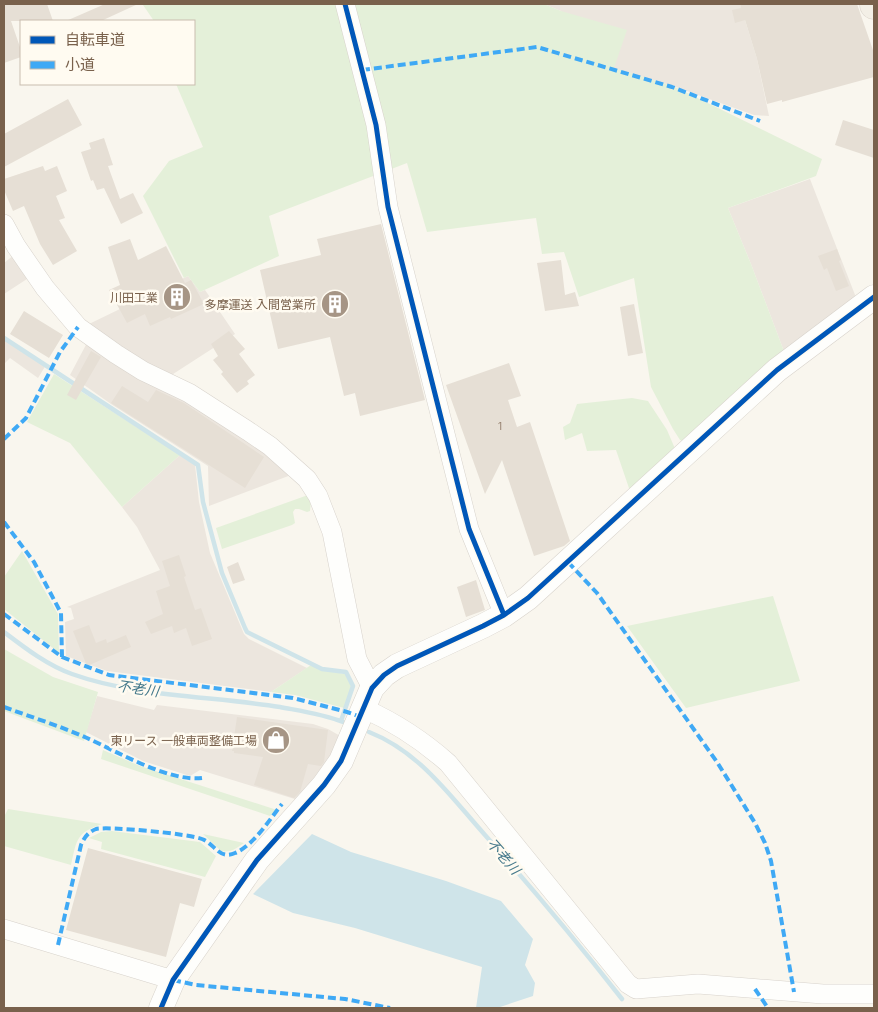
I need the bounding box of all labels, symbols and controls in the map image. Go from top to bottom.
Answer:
legend [20,20,195,85]
text: 自転車道 [65,30,125,49]
text: 小道 [65,55,95,74]
building icon: 川田工業 [162,282,192,312]
building icon: 多摩運送 入間営業所 [320,289,350,319]
place label: 川田工業 [110,290,158,305]
place label: 多摩運送 入間営業所 [205,297,316,312]
house number: 1 [498,420,502,432]
water label: 不老川 [116,677,162,700]
shop icon: 東リース 一般車両整備工場 [261,725,291,755]
place label: 東リース 一般車両整備工場 [110,733,257,748]
water label: 不老川 [484,835,526,879]

